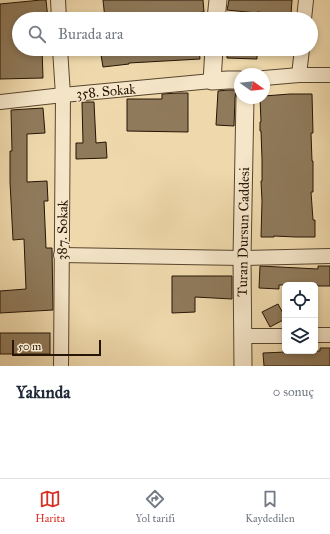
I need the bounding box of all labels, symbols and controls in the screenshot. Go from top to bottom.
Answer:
search box [12,12,318,56]
icon: search [26,23,48,45]
text: Burada ara [58,25,123,43]
north arrow [234,68,270,104]
street label: 358. Sokak [76,80,137,103]
street label: Turan Dursun Caddesi [234,167,253,297]
street label: 387. Sokak [53,199,72,260]
map controls [282,282,318,354]
button: locate [282,282,318,318]
button: layers [282,318,318,354]
scale bar [12,338,101,357]
text: 50 m [18,340,41,353]
text: Yakında [16,382,70,403]
text: 0 sonuç [273,384,314,400]
tab: Harita [35,488,65,525]
tab: Yol tarifi [135,488,175,525]
tab: Kaydedilen [245,488,295,525]

